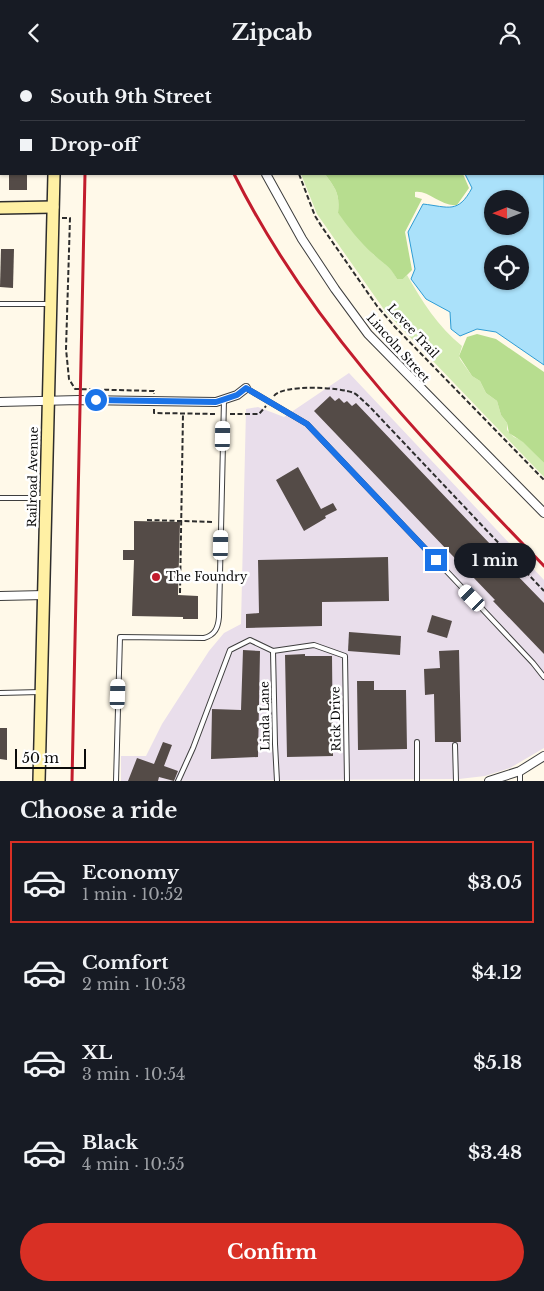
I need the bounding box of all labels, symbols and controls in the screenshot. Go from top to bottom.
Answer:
icon: back [20,19,48,47]
text: Zipcab [232,19,312,46]
icon: person [496,19,524,47]
text: South 9th Street [50,85,212,108]
text: Drop-off [50,133,139,156]
north arrow [484,190,529,235]
map controls [484,190,529,290]
button: locate [484,245,529,290]
street label: Levee Trail [385,301,442,361]
street label: Lincoln Street [364,310,433,385]
route start [85,389,107,411]
car [215,421,230,451]
street label: Railroad Avenue [24,426,41,528]
car [213,530,228,560]
callout: 1 min [454,543,536,577]
route end [425,549,447,571]
text: 1 min [472,550,518,570]
place label: The Foundry [166,569,248,584]
marker: The Foundry [150,571,162,583]
car [456,582,487,614]
car [109,679,126,709]
street label: Linda Lane [256,681,273,751]
street label: Rick Drive [327,686,344,752]
scale bar [15,746,86,769]
text: 50 m [22,749,59,767]
text: Choose a ride [20,797,177,824]
icon: car [22,860,67,905]
text: Economy [82,861,179,884]
text: $3.05 [467,871,522,894]
text: 1 min · 10:52 [82,884,183,904]
icon: car [22,950,67,995]
text: Comfort [82,951,169,974]
text: $4.12 [472,961,522,984]
text: 2 min · 10:53 [82,974,186,994]
icon: car [22,1040,67,1085]
text: XL [82,1041,112,1064]
text: $5.18 [473,1051,522,1074]
text: 3 min · 10:54 [82,1064,185,1084]
icon: car [22,1130,67,1175]
text: Black [82,1131,138,1154]
text: $3.48 [468,1141,522,1164]
text: 4 min · 10:55 [82,1154,185,1174]
button: Confirm [20,1223,524,1281]

